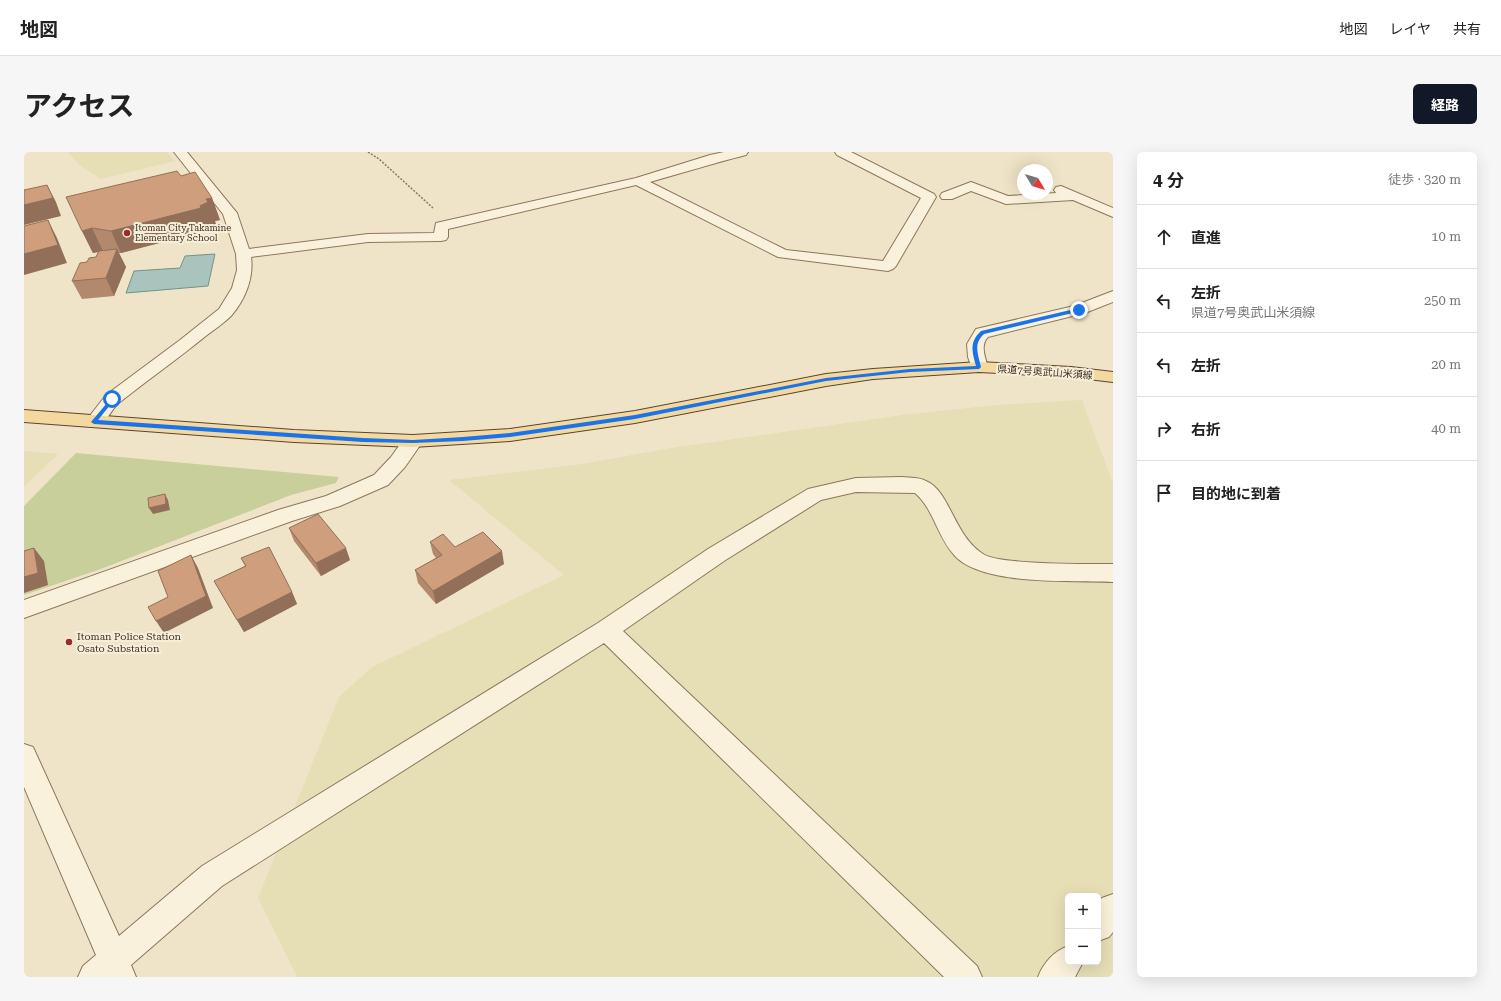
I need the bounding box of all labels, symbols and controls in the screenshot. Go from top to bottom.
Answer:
text: 地図 [20,18,58,41]
text: 地図 [1339,21,1367,37]
text: レイヤ [1389,21,1431,37]
text: 共有 [1453,21,1481,37]
button: 経路 [1413,84,1477,124]
text: アクセス [24,90,135,123]
north arrow [1017,164,1053,200]
text: 4 分 [1153,170,1184,190]
text: 徒歩 · 320 m [1388,172,1461,187]
place label: Itoman City Takamine Elementary School [135,223,231,243]
icon: ahead [1153,226,1175,248]
marker: Itoman City Takamine Elementary School [122,228,132,238]
text: 直進 [1191,229,1221,247]
text: 10 m [1431,229,1461,244]
text: 左折 [1191,284,1221,302]
icon: left [1153,290,1175,312]
text: 250 m [1424,293,1461,308]
route end [1070,301,1088,319]
text: 県道7号奥武山米須線 [1191,305,1315,320]
icon: left [1153,354,1175,376]
text: 左折 [1191,357,1221,375]
text: 20 m [1431,357,1461,372]
street label: 県道7号奥武山米須線 [997,363,1093,381]
route start [103,390,121,408]
icon: right [1153,418,1175,440]
text: 右折 [1191,421,1221,439]
text: 40 m [1431,421,1461,436]
icon: arrive [1153,482,1175,504]
text: 目的地に到着 [1191,485,1281,503]
place label: Itoman Police Station Osato Substation [77,631,182,654]
marker: Itoman Police Station Osato Substation [64,637,74,647]
map controls [1065,893,1101,965]
button: + [1065,893,1101,929]
button: − [1065,929,1101,965]

